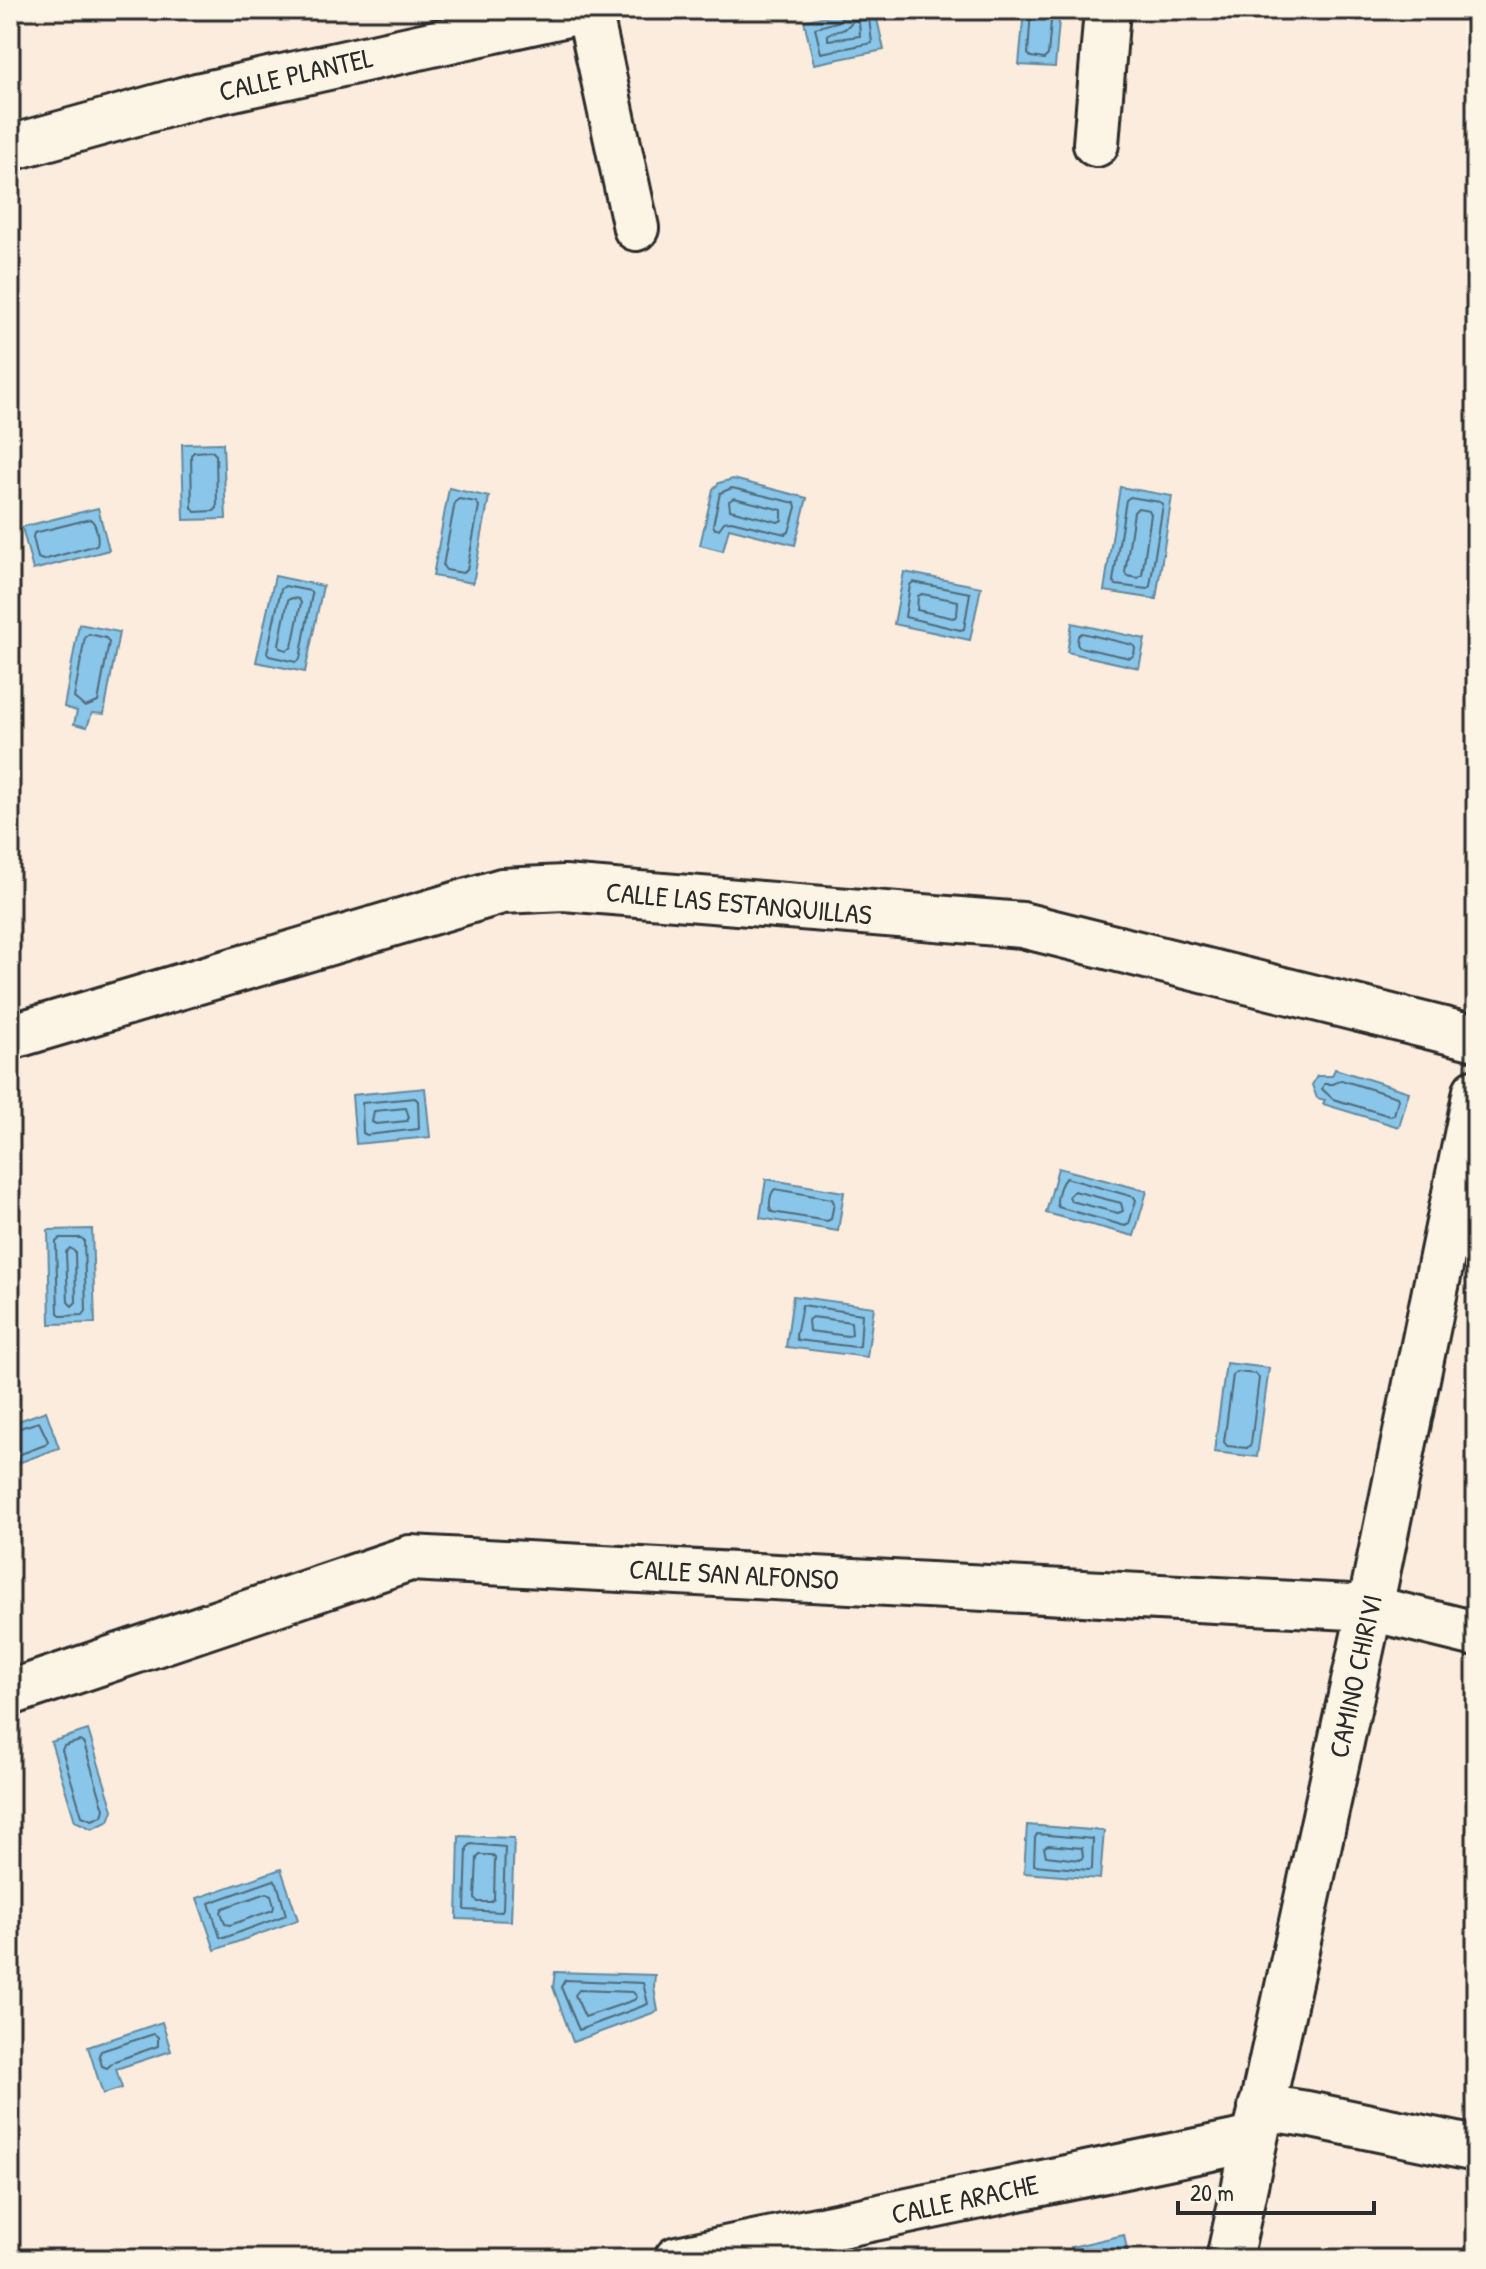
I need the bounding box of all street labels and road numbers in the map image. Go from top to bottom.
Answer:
street label: CALLE PLANTEL [215,38,377,110]
street label: CALLE LAS ESTANQUILLAS [605,872,874,934]
street label: CALLE SAN ALFONSO [628,1550,840,1598]
street label: CAMINO CHIRIVI [1319,1591,1391,1761]
street label: CALLE ARACHE [888,2165,1042,2233]

